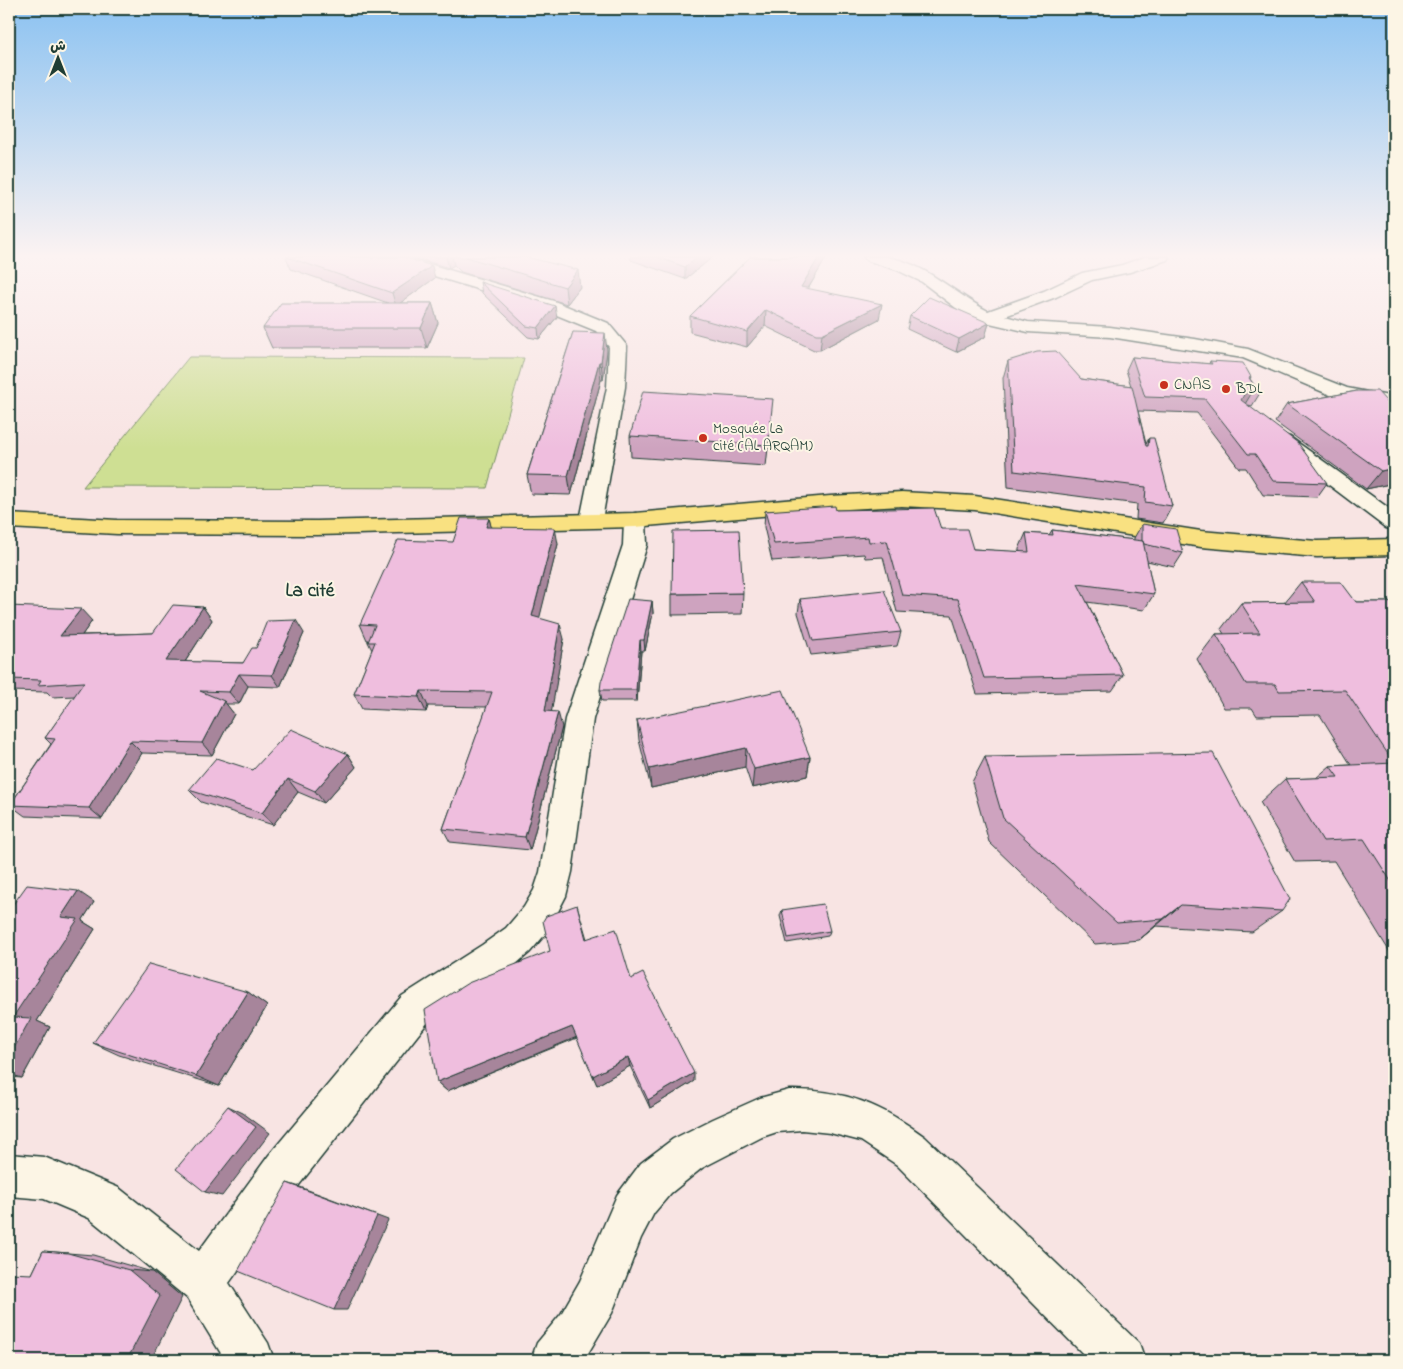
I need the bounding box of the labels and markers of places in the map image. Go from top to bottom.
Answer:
place label: CNAS [1174,374,1212,396]
place label: BDL [1235,378,1263,400]
marker: CNAS [1158,379,1170,391]
marker: BDL [1220,383,1232,395]
place label: Mosquée La cité (AL ARQAM) [713,418,813,457]
marker: Mosquée La cité (AL ARQAM) [697,432,709,444]

